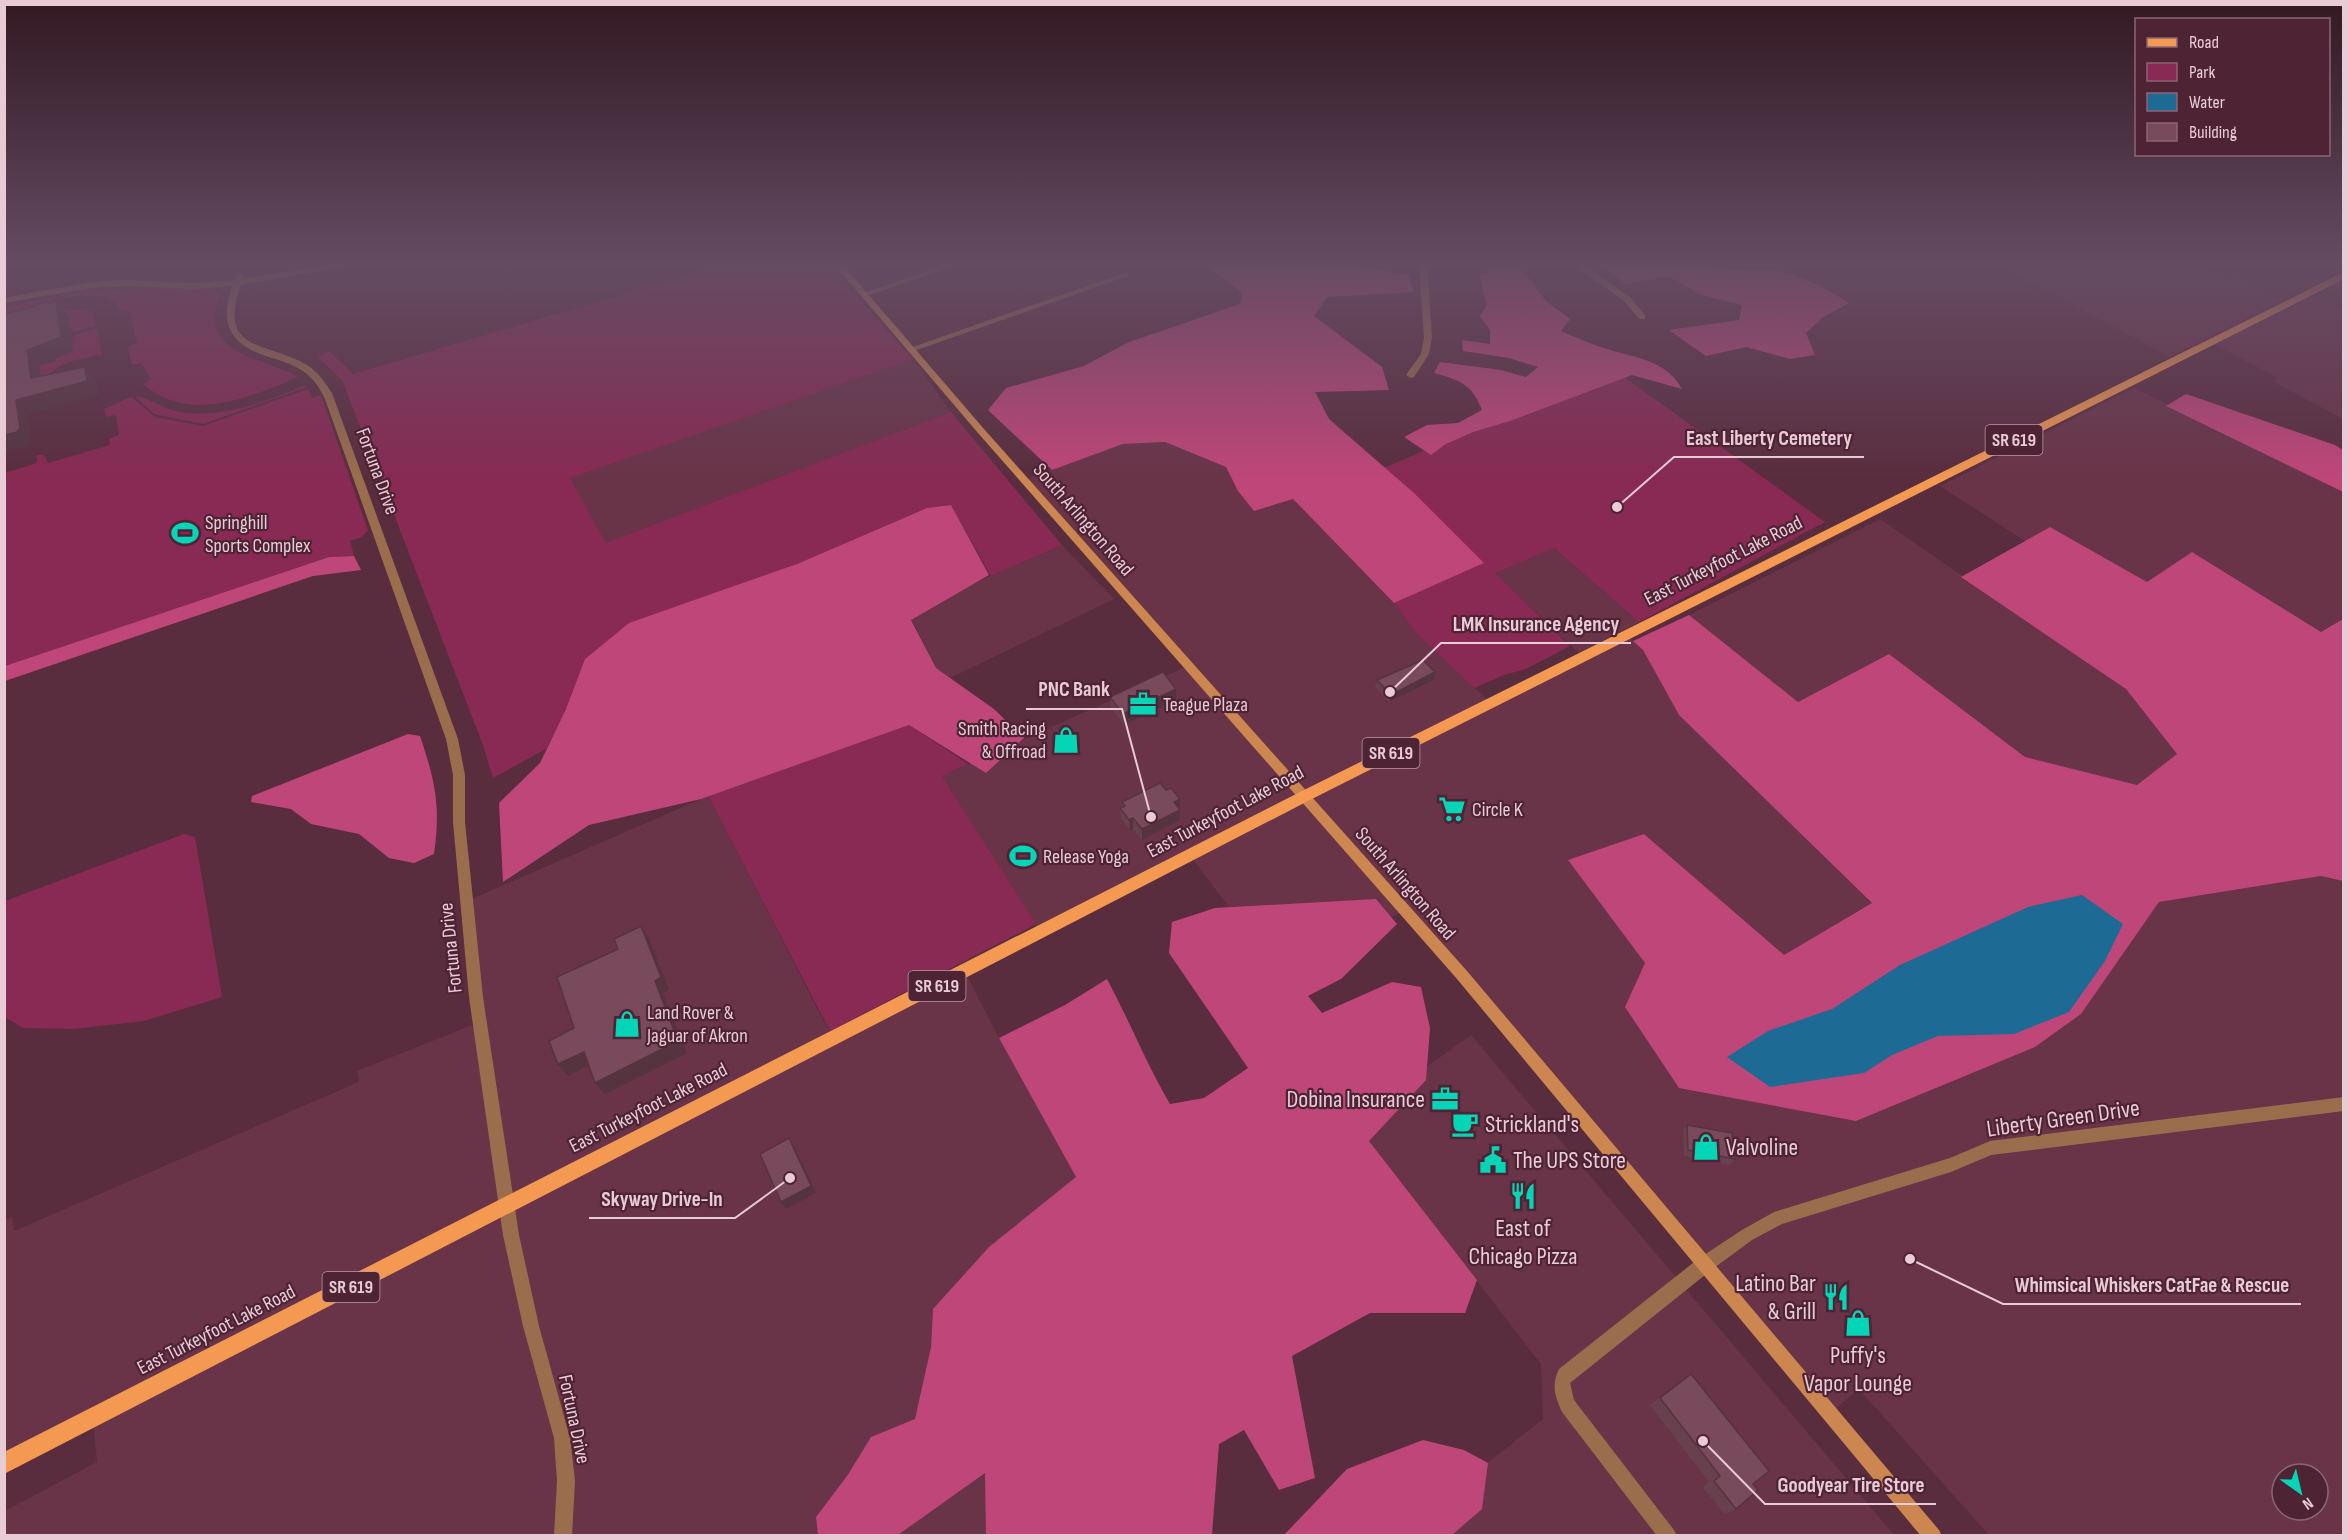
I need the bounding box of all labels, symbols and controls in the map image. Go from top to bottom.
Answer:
legend [2135,18,2330,156]
text: Road [2189,32,2219,53]
text: Park [2189,62,2215,83]
text: Water [2189,92,2225,113]
text: Building [2189,122,2237,143]
callout: East Liberty Cemetery [1674,418,1864,457]
street label: Fortuna Drive [350,425,404,518]
road number: SR 619 [1986,425,2042,455]
text: East Liberty Cemetery [1686,426,1852,451]
street label: South Arlington Road [1028,458,1139,581]
place label: Springhill Sports Complex [205,511,311,558]
street label: East Turkeyfoot Lake Road [1640,511,1806,611]
sports icon: Springhill Sports Complex [170,518,200,548]
callout: LMK Insurance Agency [1441,604,1631,643]
text: LMK Insurance Agency [1453,612,1619,637]
callout: PNC Bank [1026,670,1122,709]
text: PNC Bank [1038,677,1110,702]
office icon: Teague Plaza [1128,689,1158,719]
place label: Teague Plaza [1163,693,1248,717]
place label: Smith Racing & Offroad [958,717,1046,764]
shop icon: Smith Racing & Offroad [1051,725,1081,755]
road number: SR 619 [1362,738,1420,768]
street label: East Turkeyfoot Lake Road [1143,760,1308,863]
supermarket icon: Circle K [1437,794,1467,824]
place label: Circle K [1472,798,1523,822]
street label: South Arlington Road [1350,822,1461,945]
sports icon: Release Yoga [1008,841,1038,871]
place label: Release Yoga [1043,845,1129,869]
street label: Fortuna Drive [434,902,468,994]
road number: SR 619 [908,971,966,1001]
place label: Land Rover & Jaguar of Akron [646,1001,748,1048]
shop icon: Land Rover & Jaguar of Akron [612,1009,642,1039]
street label: East Turkeyfoot Lake Road [565,1058,731,1158]
office icon: Dobina Insurance [1430,1084,1460,1114]
place label: Dobina Insurance [1287,1085,1425,1114]
street label: Liberty Green Drive [1985,1093,2142,1144]
cafe icon: Strickland's [1450,1109,1480,1139]
place label: Strickland's [1485,1110,1579,1139]
shop icon: Valvoline [1691,1132,1721,1162]
place label: Valvoline [1726,1133,1798,1162]
public building icon: The UPS Store [1478,1145,1508,1175]
place label: The UPS Store [1513,1146,1626,1175]
callout: Skyway Drive-In [589,1179,735,1218]
restaurant icon: East of Chicago Pizza [1508,1181,1538,1211]
text: Skyway Drive-In [601,1187,723,1212]
place label: East of Chicago Pizza [1468,1214,1578,1271]
callout: Whimsical Whiskers CatFae & Rescue [2003,1265,2301,1304]
place label: Latino Bar & Grill [1735,1269,1816,1326]
road number: SR 619 [322,1272,380,1302]
text: Whimsical Whiskers CatFae & Rescue [2015,1273,2289,1298]
street label: East Turkeyfoot Lake Road [133,1280,299,1380]
restaurant icon: Latino Bar & Grill [1821,1282,1851,1312]
shop icon: Puffy's Vapor Lounge [1843,1308,1873,1338]
place label: Puffy's Vapor Lounge [1804,1341,1912,1398]
street label: Fortuna Drive [553,1372,595,1466]
north arrow [2270,1462,2330,1522]
callout: Goodyear Tire Store [1765,1465,1936,1504]
text: Goodyear Tire Store [1778,1473,1925,1498]
text: N [2299,1493,2316,1513]

